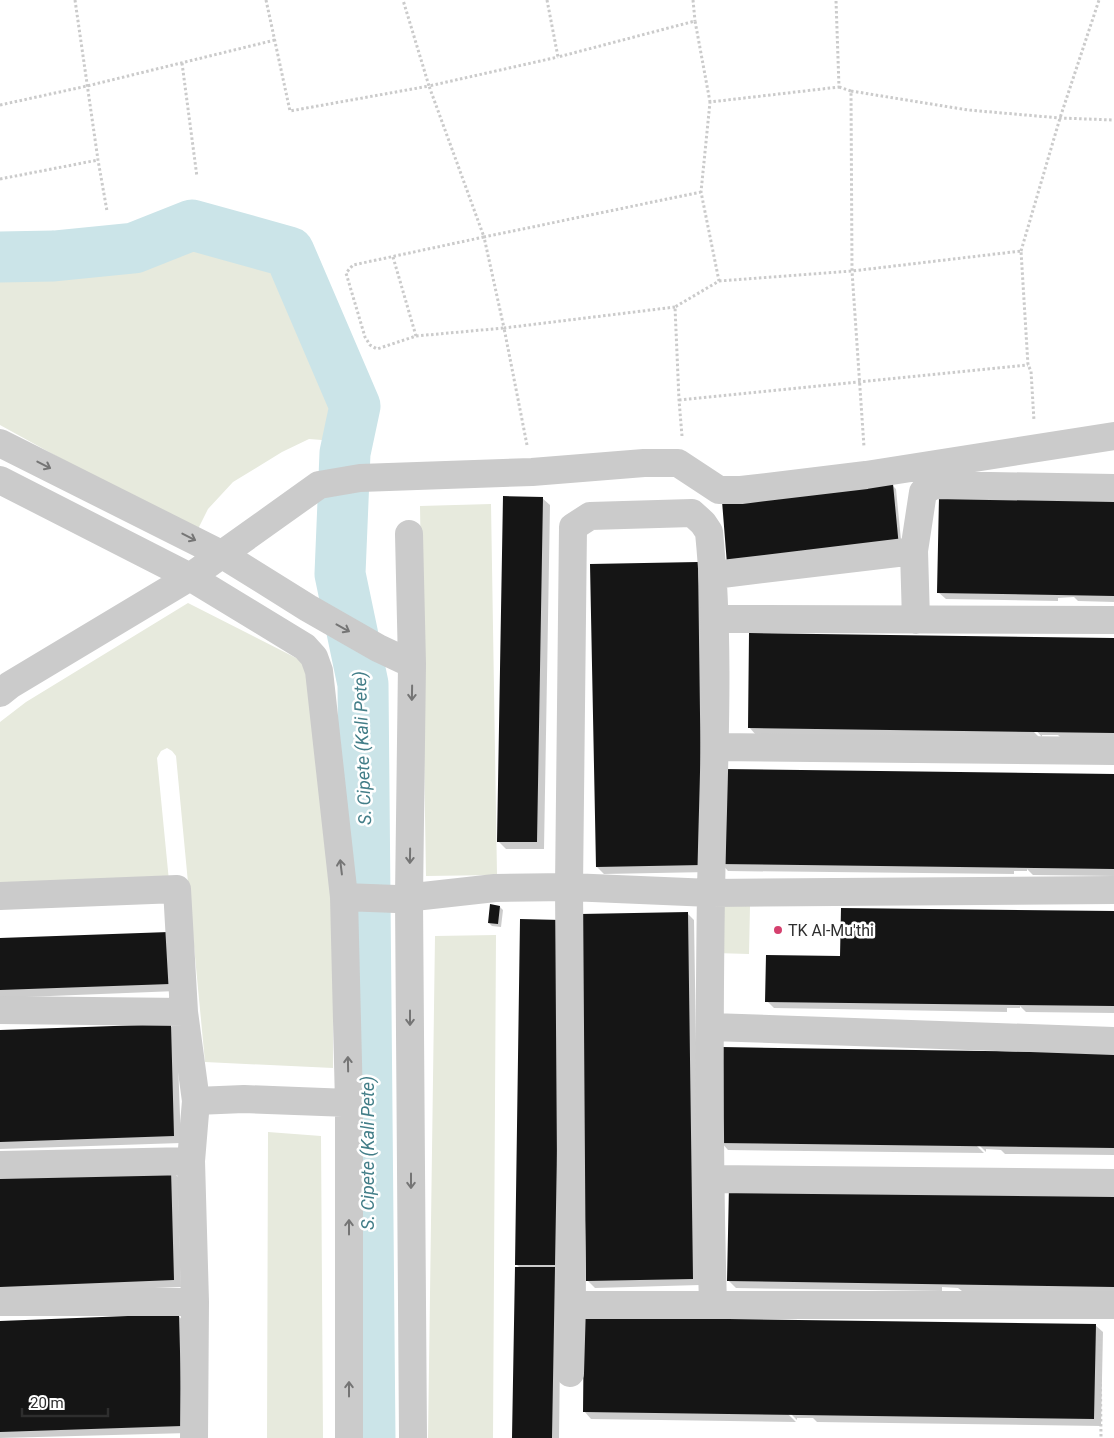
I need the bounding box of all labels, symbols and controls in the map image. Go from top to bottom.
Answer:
one-way arrow [36,460,51,470]
one-way arrow [181,533,196,543]
one-way arrow [335,624,350,633]
water label: S. Cipete (Kali Pete) [349,671,376,825]
one-way arrow [407,685,416,701]
one-way arrow [405,847,415,863]
one-way arrow [336,859,346,875]
place label: TK Al-Mu'thi [788,921,874,940]
marker: TK Al-Mu'thi [772,924,784,936]
one-way arrow [405,1010,415,1026]
one-way arrow [344,1057,353,1073]
water label: S. Cipete (Kali Pete) [357,1076,379,1230]
one-way arrow [406,1172,416,1188]
one-way arrow [344,1219,354,1236]
one-way arrow [344,1382,354,1398]
scale bar [22,1386,109,1418]
text: 20 m [30,1394,64,1412]

